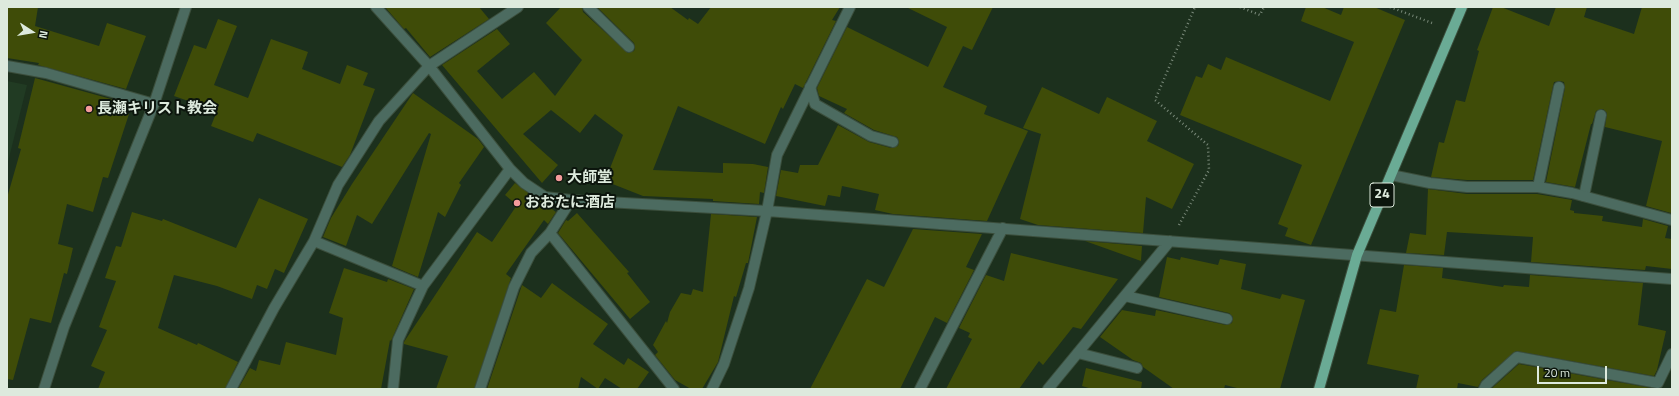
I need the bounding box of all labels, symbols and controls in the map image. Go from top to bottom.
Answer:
north arrow [12,12,52,52]
text: N [35,29,52,40]
place label: 長瀬キリスト教会 [97,100,217,118]
marker: 長瀬キリスト教会 [84,104,94,114]
place label: 大師堂 [567,169,612,187]
marker: 大師堂 [554,173,564,183]
road number: 24 [1370,183,1394,207]
place label: おおたに酒店 [525,194,615,212]
marker: おおたに酒店 [512,198,522,208]
scale bar [1539,358,1609,384]
text: 20 m [1544,363,1570,382]

